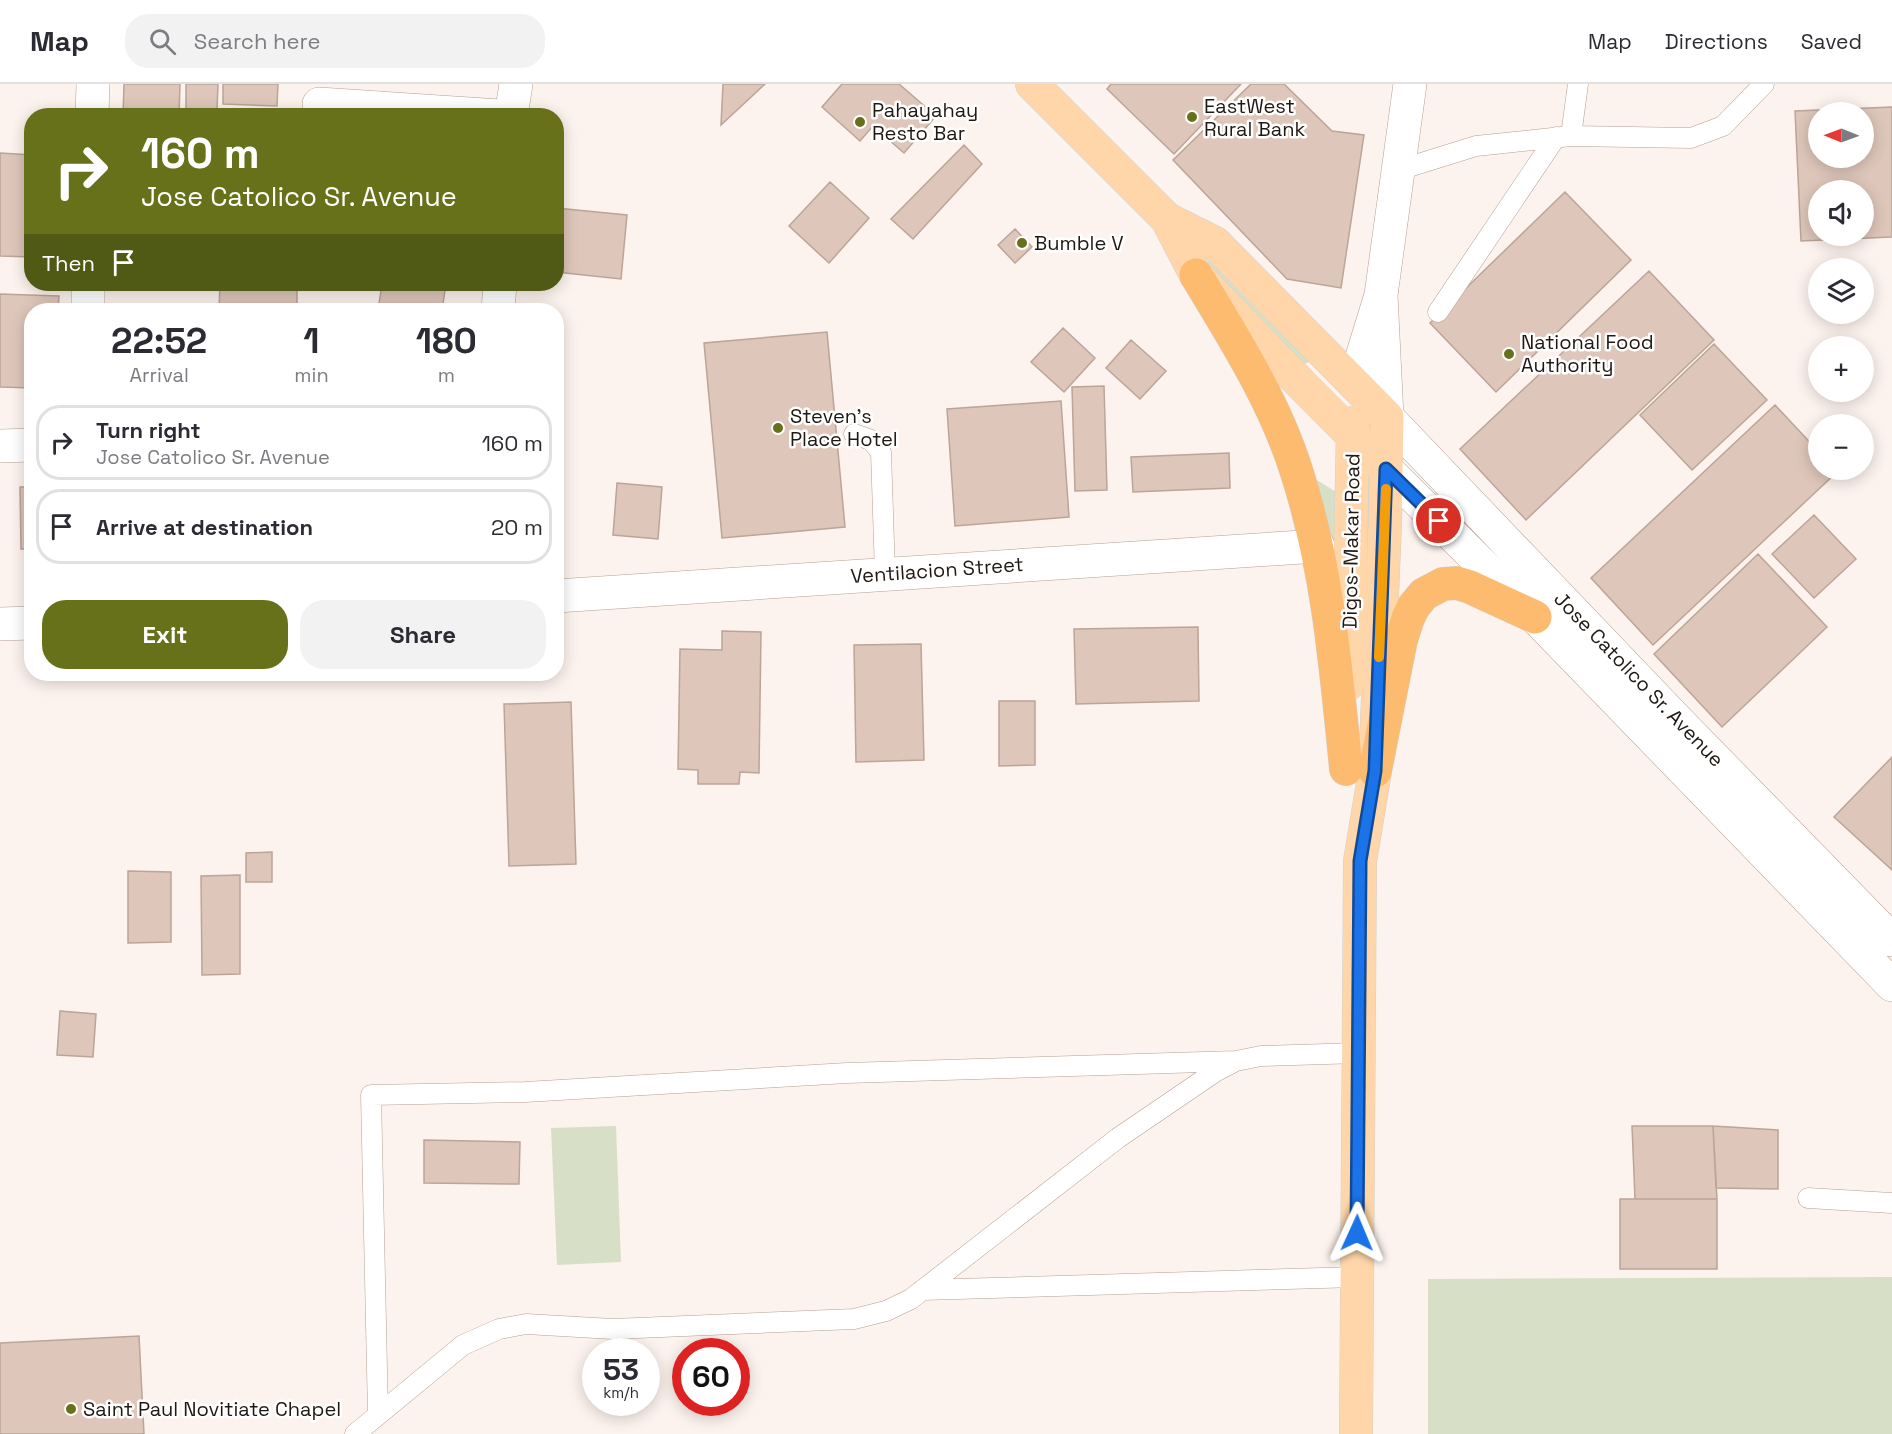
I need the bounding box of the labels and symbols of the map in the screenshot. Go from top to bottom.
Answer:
place label: EastWest Rural Bank [1204,93,1306,142]
place label: Pahayahay Resto Bar [872,97,978,146]
north arrow [1808,102,1874,168]
marker: EastWest Rural Bank [1185,110,1199,124]
marker: Pahayahay Resto Bar [853,115,867,129]
place label: Bumble V [1034,230,1124,256]
marker: Bumble V [1015,236,1029,250]
place label: National Food Authority [1521,329,1654,378]
marker: National Food Authority [1502,347,1516,361]
place label: Steven’s Place Hotel [790,403,898,452]
marker: Steven’s Place Hotel [771,421,785,435]
street label: Digos-Makar Road [1336,453,1366,629]
pin [1413,495,1464,546]
street label: Ventilacion Street [850,551,1024,589]
street label: Jose Catolico Sr. Avenue [1548,586,1730,772]
position arrow [1325,1201,1389,1265]
speed limit sign: 60 [672,1338,750,1416]
place label: Saint Paul Novitiate Chapel [83,1396,341,1422]
marker: Saint Paul Novitiate Chapel [64,1402,78,1416]

